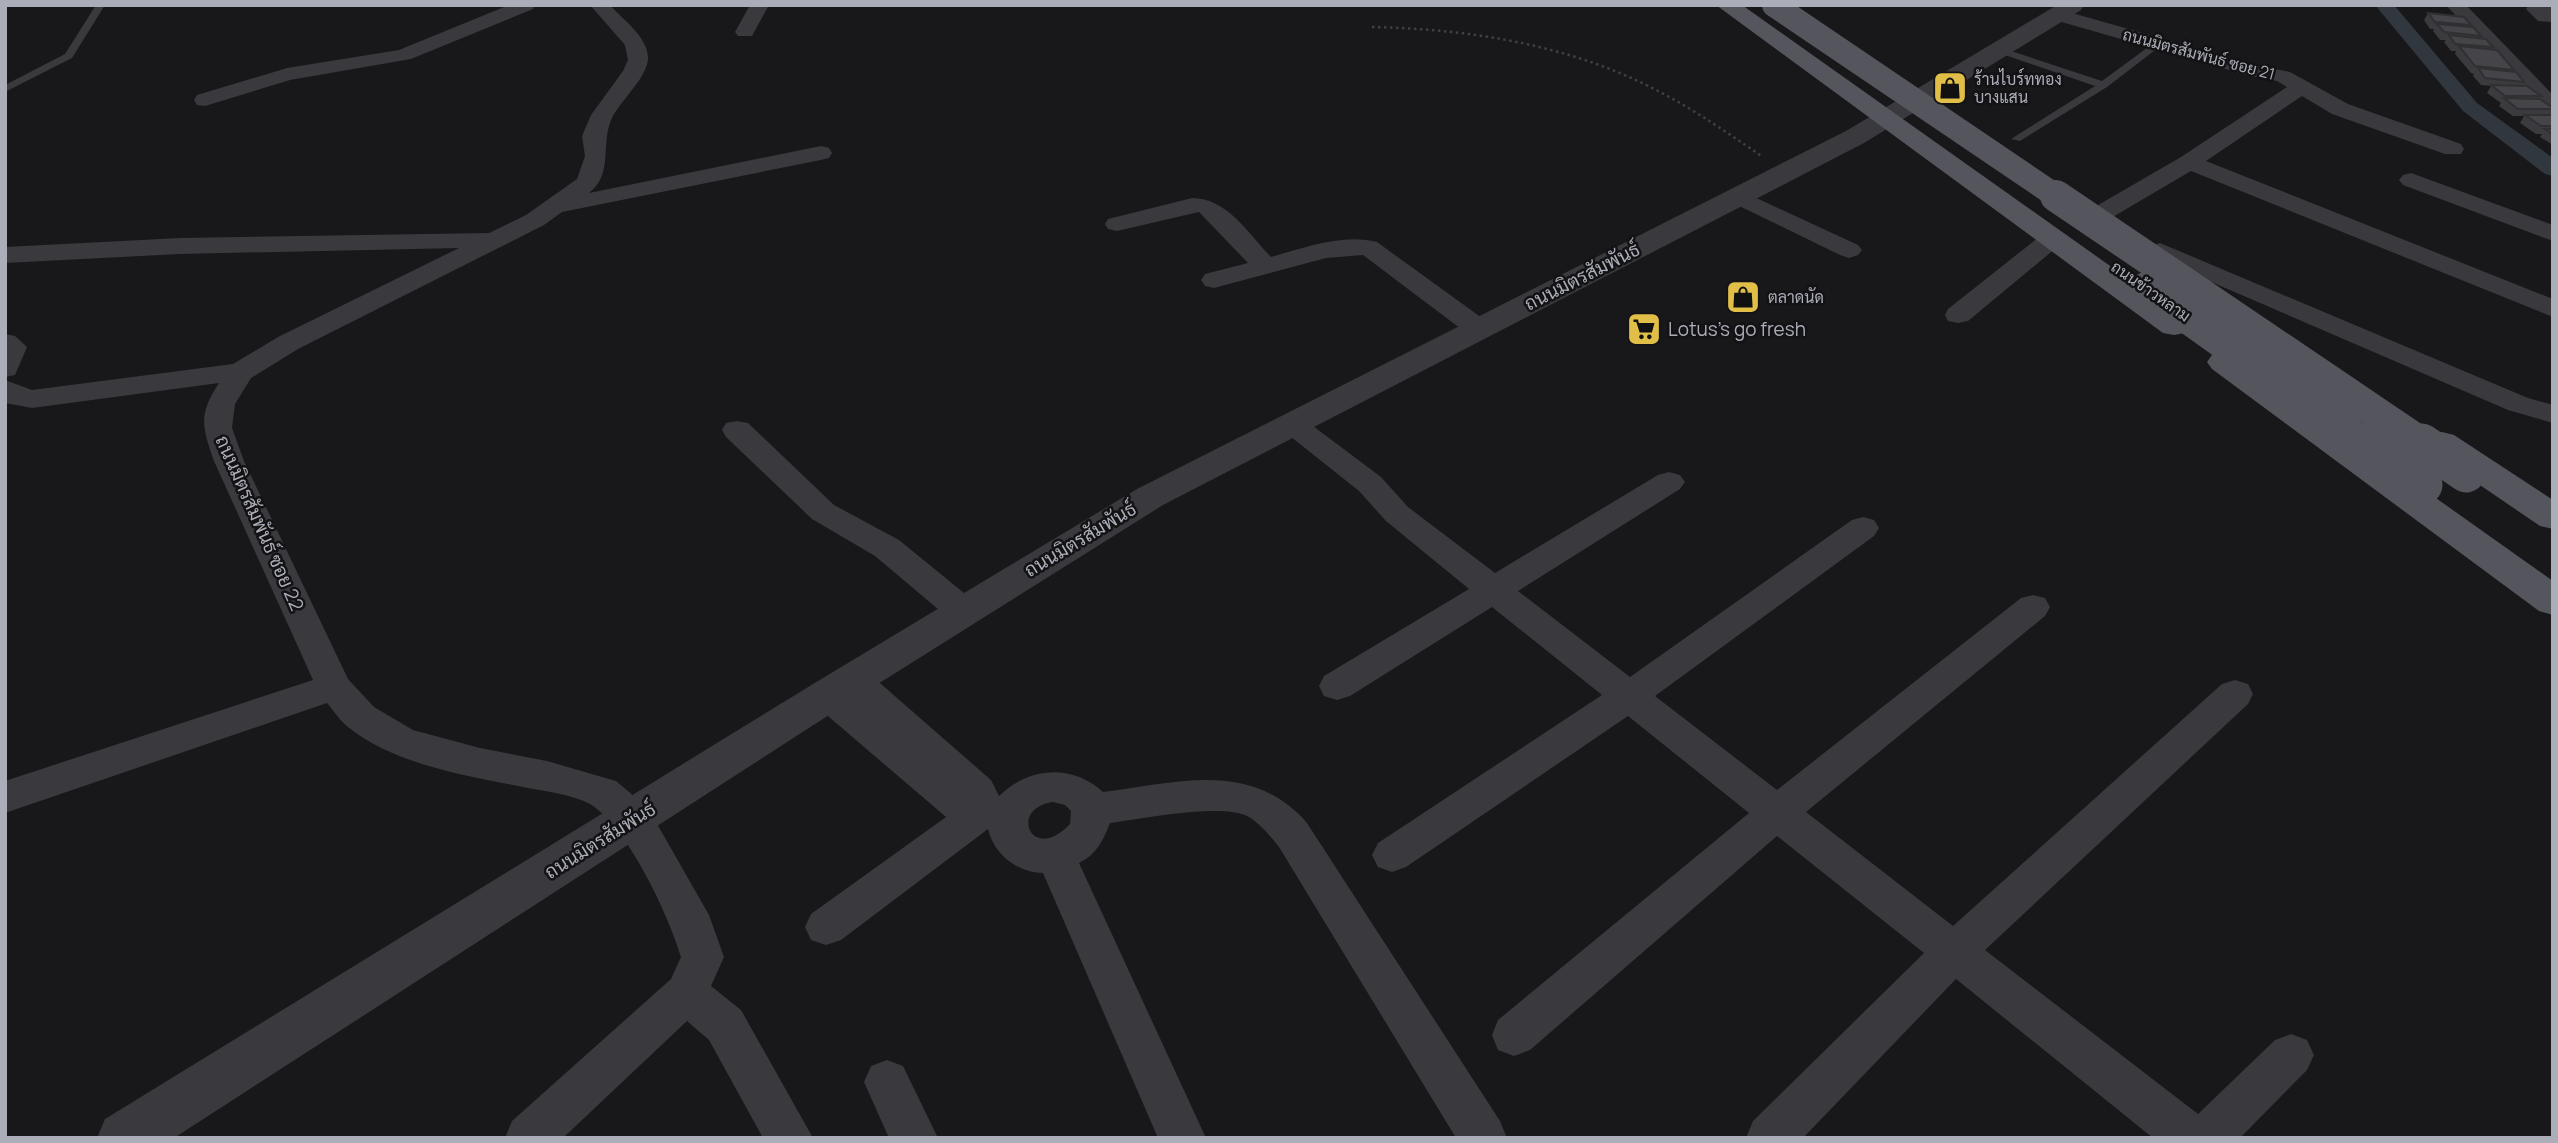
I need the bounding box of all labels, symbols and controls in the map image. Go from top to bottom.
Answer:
street label: ถนนมิตรสัมพันธ์ ซอย 21 [2121,22,2278,85]
place label: ร้านไบร์ททอง บางแสน [1974,67,2062,108]
shop icon: ร้านไบร์ททอง บางแสน [1931,69,1969,107]
street label: ถนนมิตรสัมพันธ์ [1520,236,1644,316]
street label: ถนนข้าวหลาม [2107,256,2195,326]
shop icon: ตลาดนัด [1724,278,1762,316]
place label: ตลาดนัด [1768,286,1824,308]
supermarket icon: Lotus's go fresh [1625,310,1663,348]
place label: Lotus's go fresh [1668,316,1806,342]
street label: ถนนมิตรสัมพันธ์ ซอย 22 [210,431,310,615]
street label: ถนนมิตรสัมพันธ์ [1019,495,1141,583]
street label: ถนนมิตรสัมพันธ์ [540,795,660,885]

